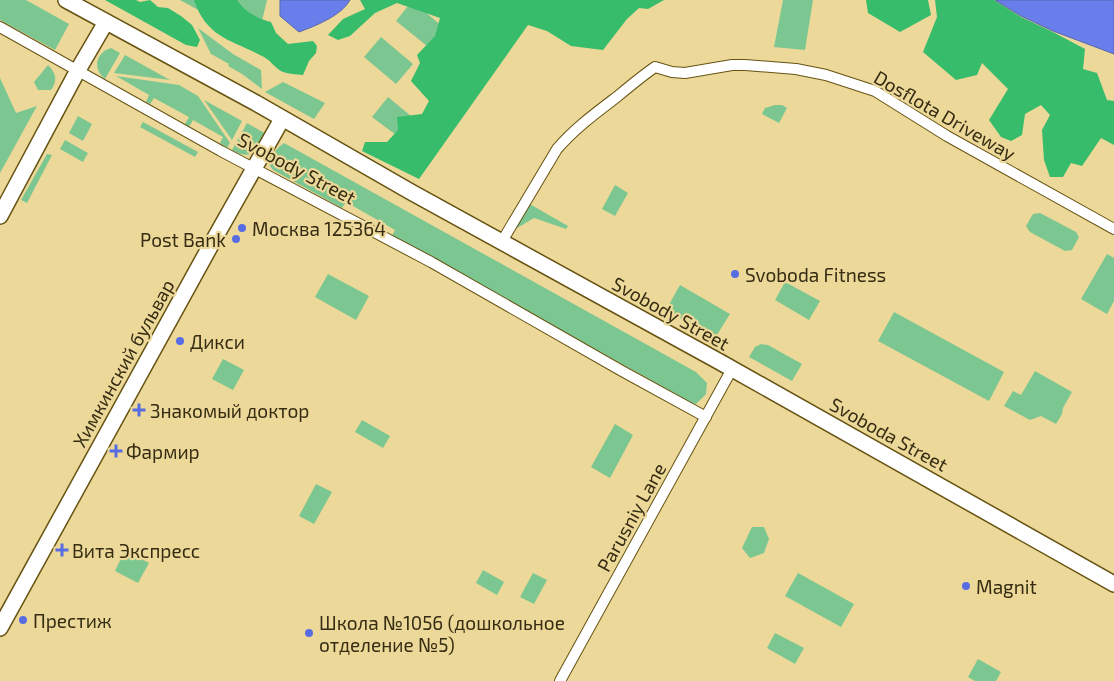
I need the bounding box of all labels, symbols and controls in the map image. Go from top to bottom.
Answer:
street label: Dosflota Driveway [870,65,1020,165]
street label: Svobody Street [234,127,360,209]
place label: Москва 125364 [252,217,386,240]
marker: Москва 125364 [236,222,248,234]
place label: Post Bank [140,228,226,251]
marker: Post Bank [230,233,242,245]
place label: Svoboda Fitness [745,263,886,286]
marker: Svoboda Fitness [729,268,741,280]
street label: Svobody Street [608,271,734,355]
street label: Химкинский бульвар [67,275,180,451]
place label: Дикси [190,330,245,353]
marker: Дикси [174,335,186,347]
street label: Svoboda Street [826,392,952,476]
place label: Знакомый доктор [150,399,309,422]
marker: Знакомый доктор [132,403,146,417]
place label: Фармир [126,440,200,463]
marker: Фармир [110,445,122,457]
street label: Parusniy Lane [592,459,670,575]
place label: Вита Экспресс [72,539,200,562]
marker: Вита Экспресс [56,544,68,556]
place label: Magnit [976,575,1037,598]
marker: Magnit [960,580,972,592]
place label: Престиж [33,609,112,632]
place label: Школа №1056 (дошкольное отделение №5) [319,611,565,656]
marker: Престиж [17,614,29,626]
marker: Школа №1056 (дошкольное отделение №5) [303,627,315,639]

